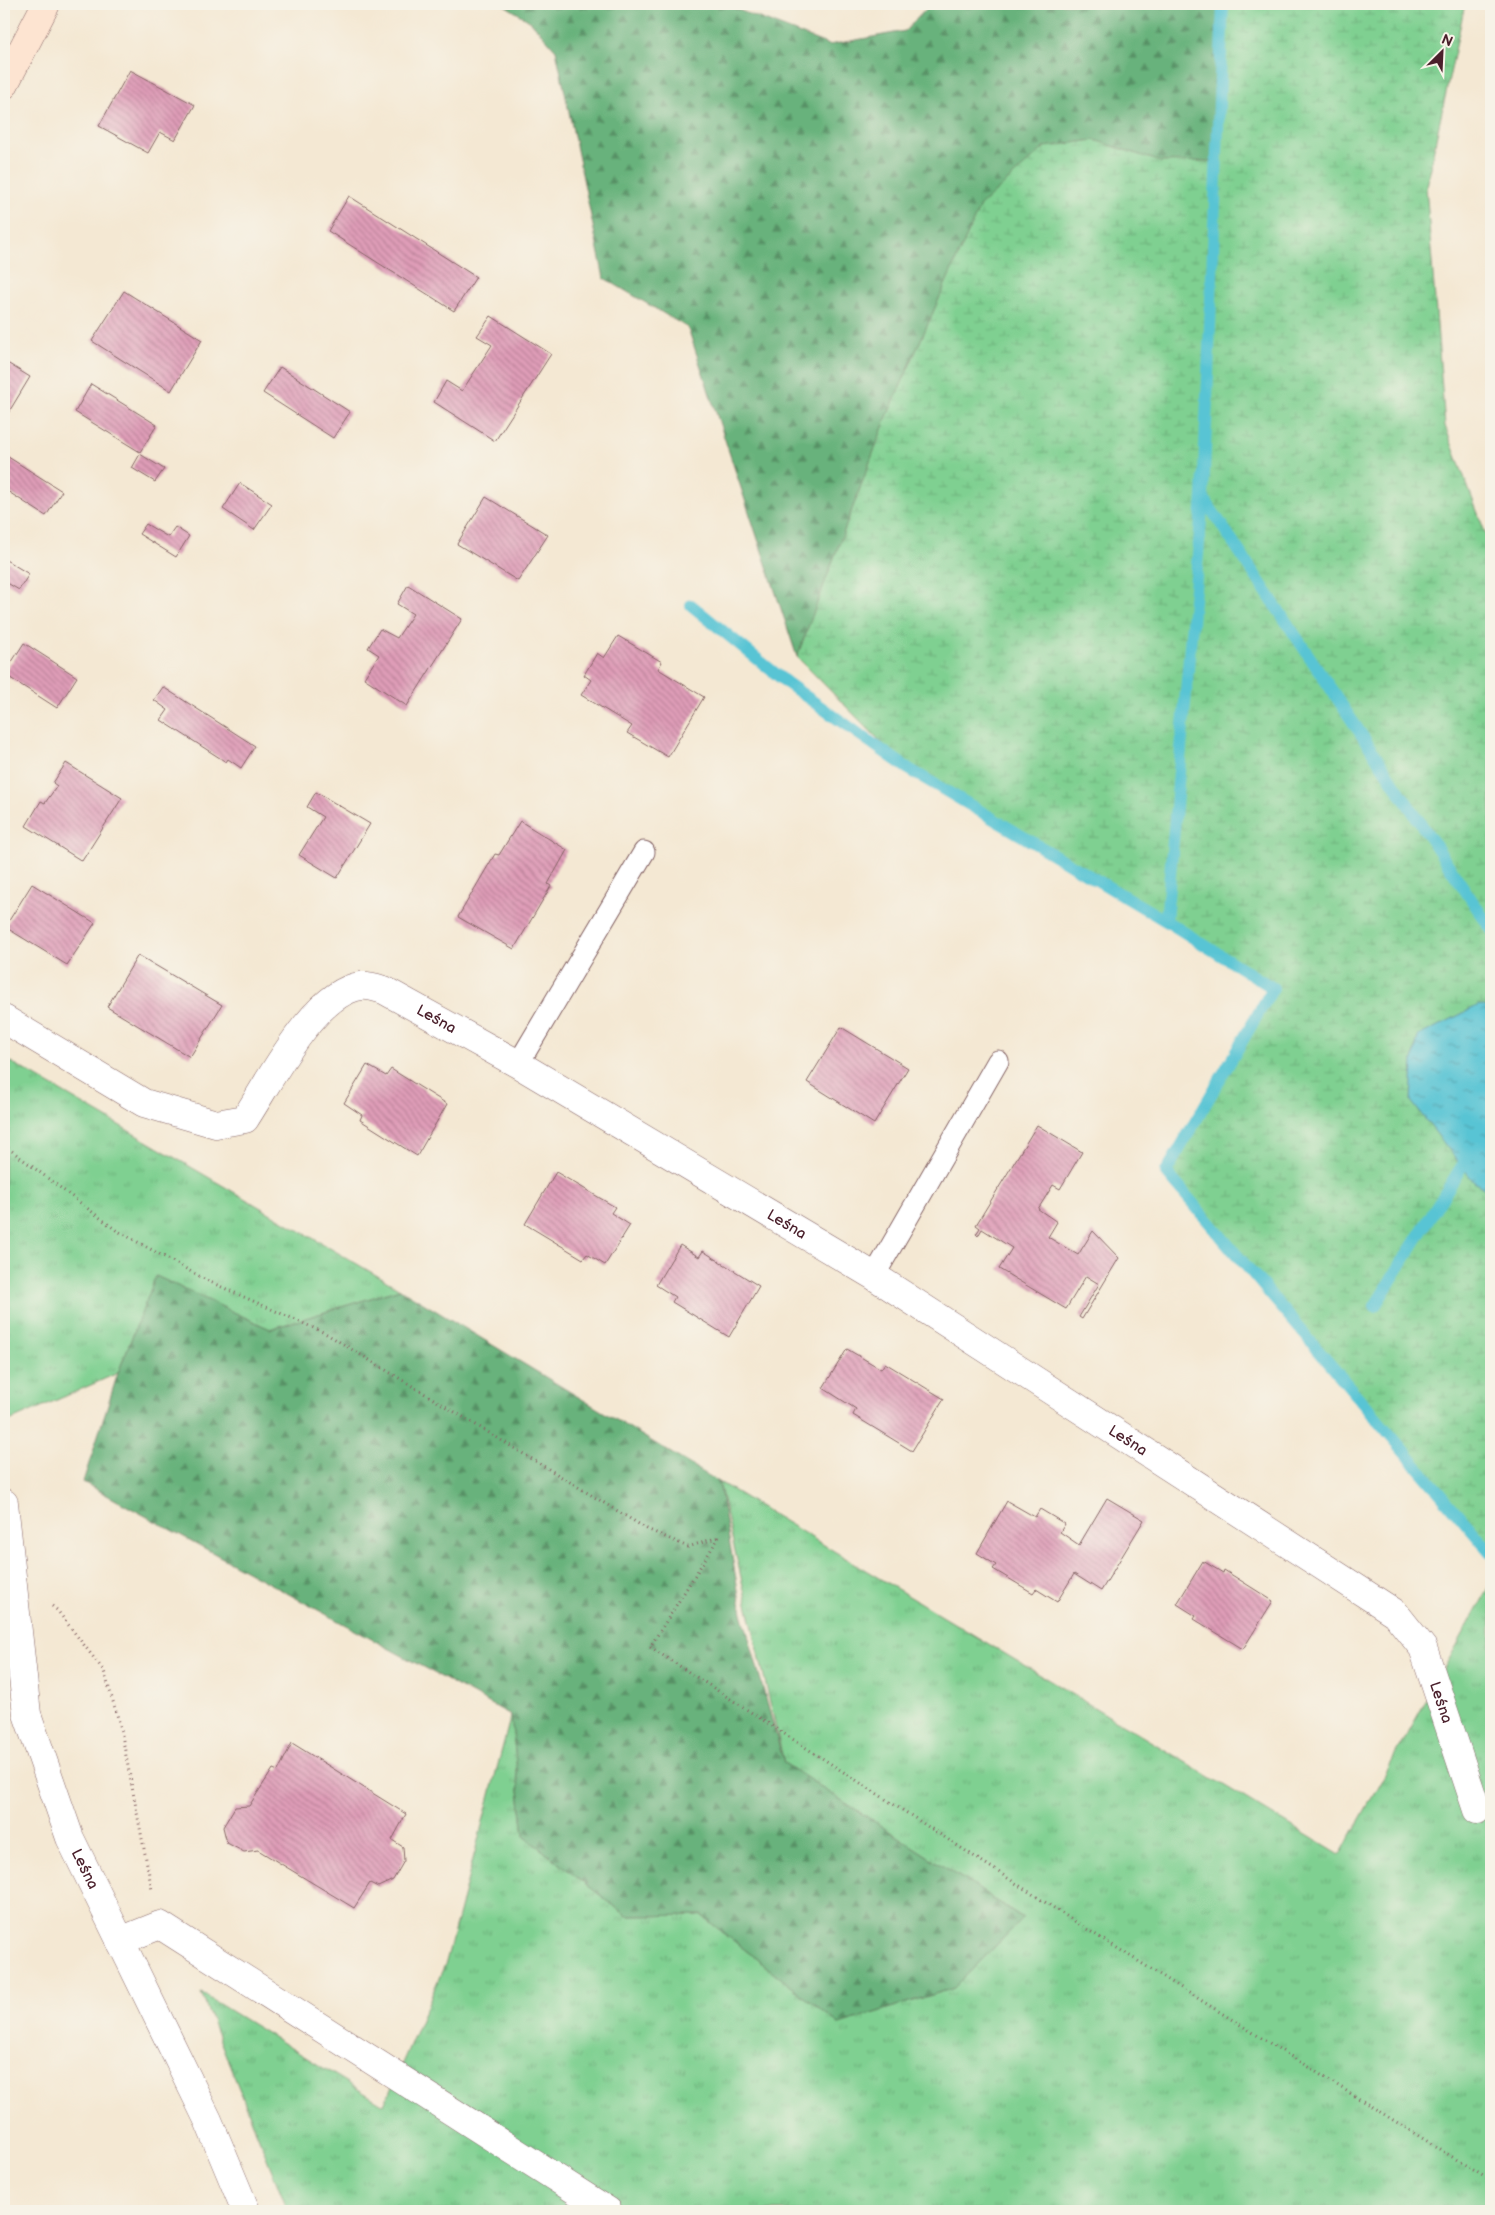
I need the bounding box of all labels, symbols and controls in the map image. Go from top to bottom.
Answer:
north arrow [1418,28,1468,78]
text: N [1439,31,1455,50]
street label: Leśna [413,1000,460,1038]
street label: Leśna [764,1205,810,1243]
street label: Leśna [1105,1421,1151,1460]
street label: Leśna [1425,1679,1457,1725]
street label: Leśna [67,1846,103,1892]

